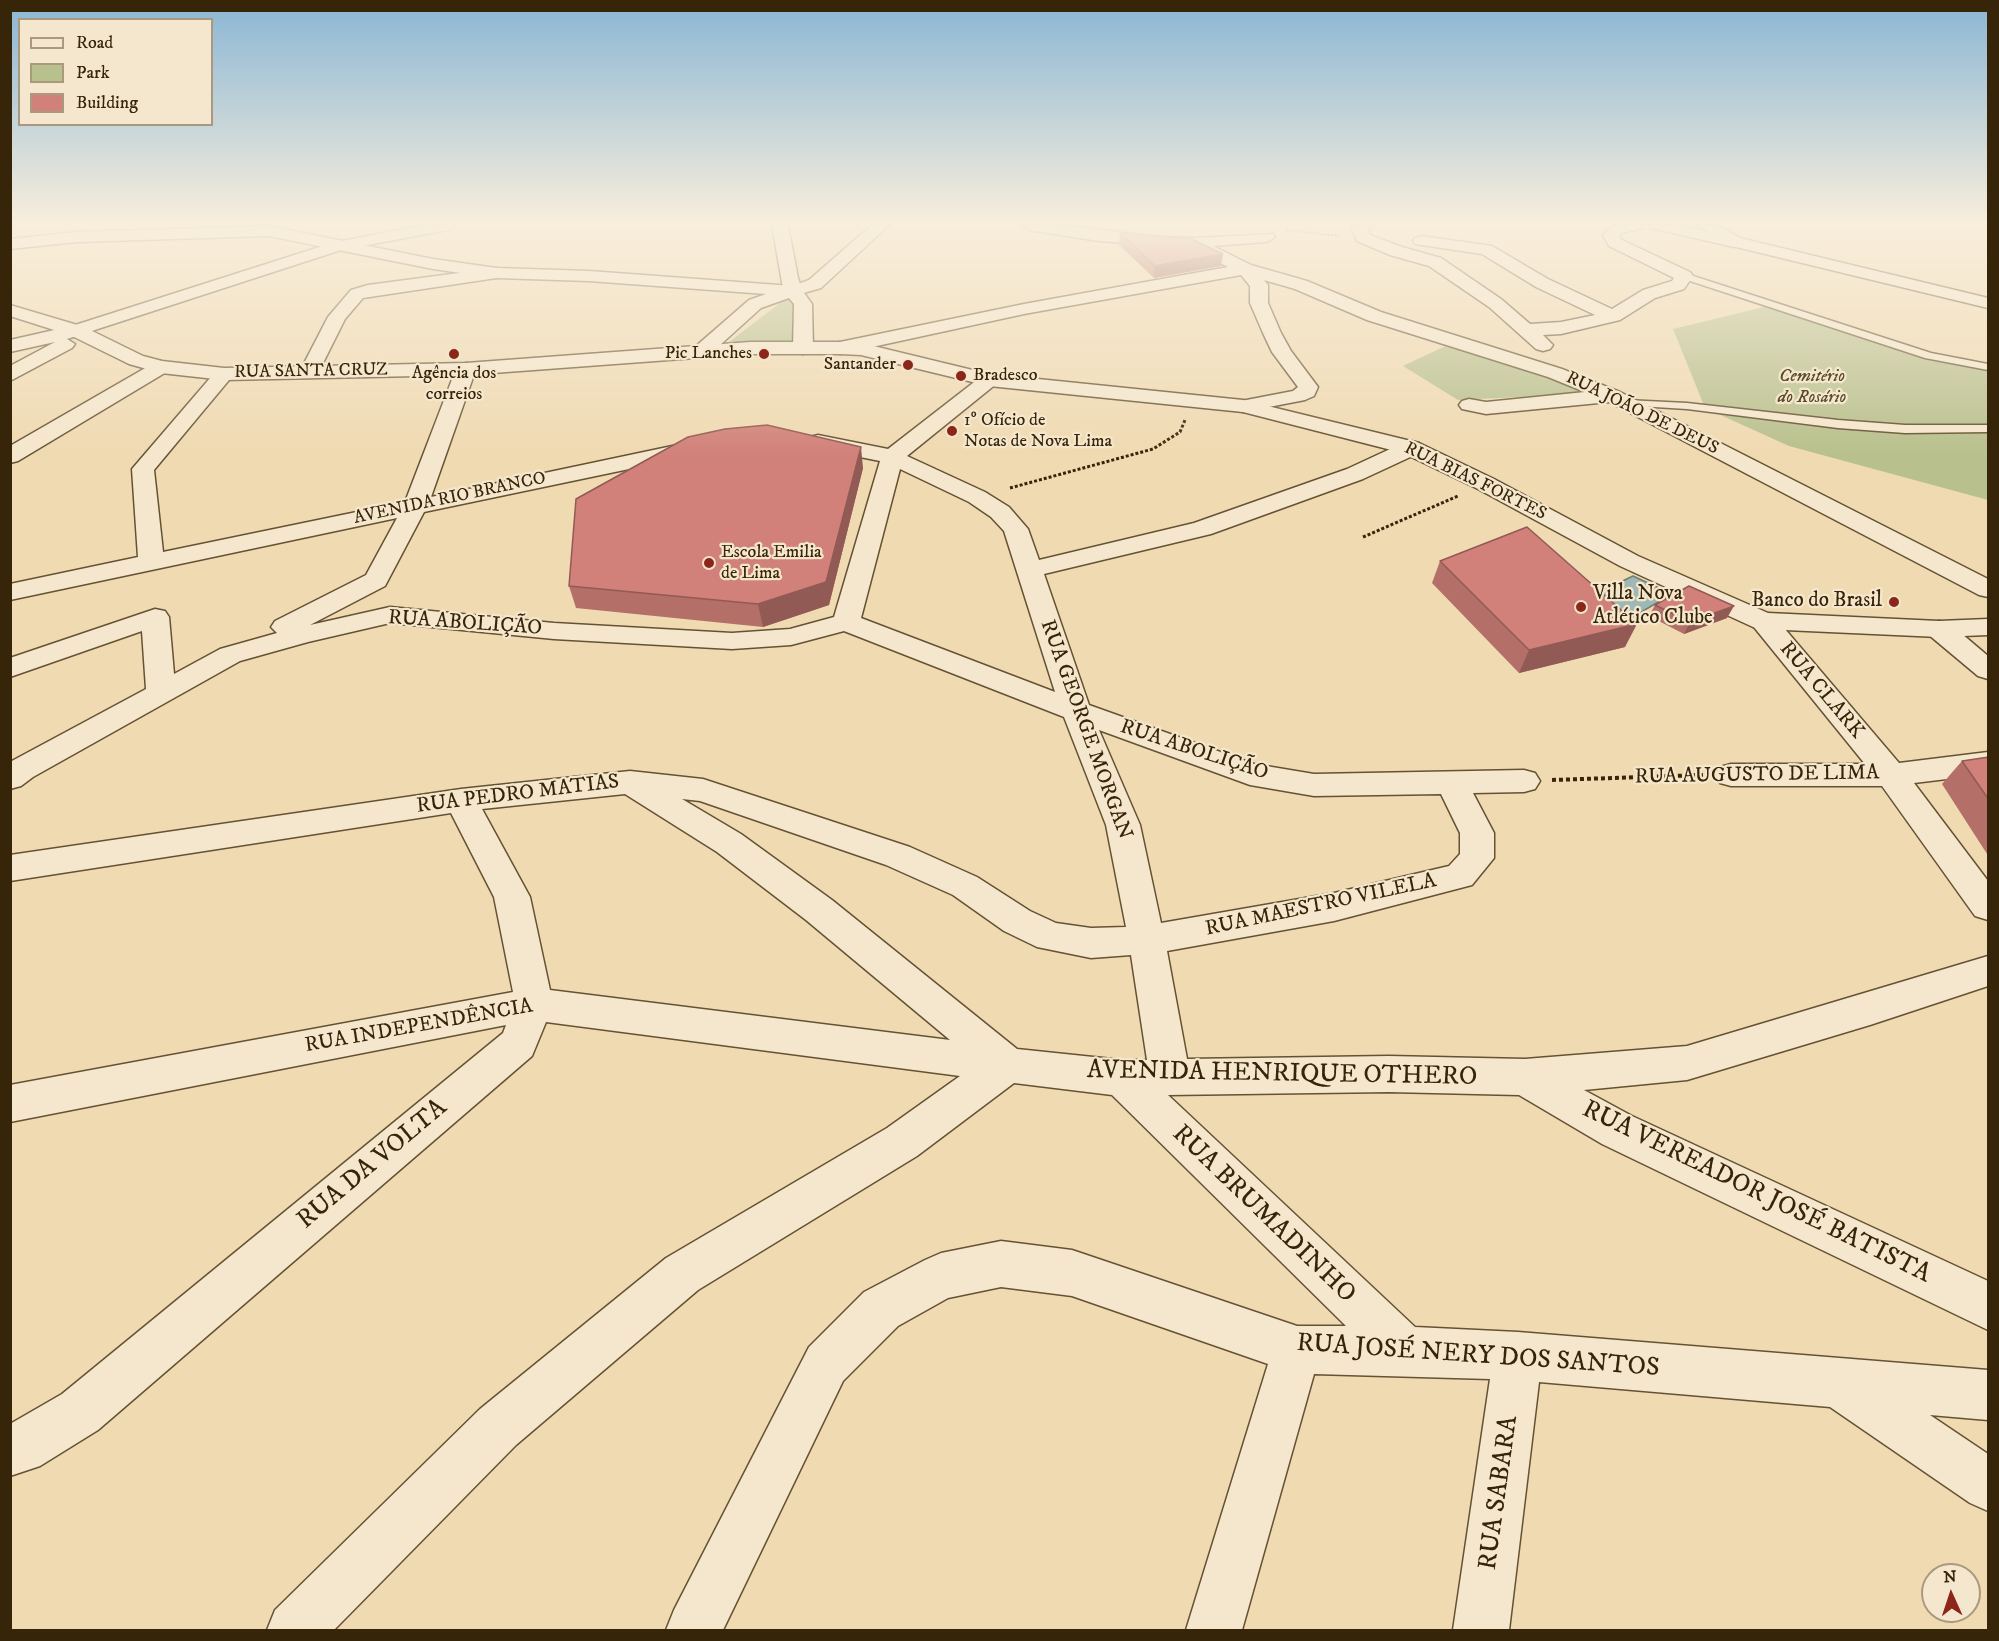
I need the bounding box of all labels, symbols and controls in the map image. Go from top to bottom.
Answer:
legend [18,18,213,126]
text: Road [76,32,113,54]
text: Park [76,62,110,84]
text: Building [76,92,138,114]
place label: Pic Lanches [665,343,752,365]
marker: Agência dos correios [447,347,461,361]
marker: Pic Lanches [757,347,771,361]
place label: Santander [824,354,896,376]
marker: Santander [901,358,915,372]
street label: RUA SANTA CRUZ [234,360,388,384]
place label: Agência dos correios [412,363,496,406]
place label: Bradesco [973,365,1038,387]
park label: Cemitério do Rosário [1778,366,1846,409]
street label: RUA JOÃO DE DEUS [1562,368,1722,460]
marker: Bradesco [954,369,968,383]
place label: 1º Ofício de Notas de Nova Lima [964,410,1112,452]
marker: 1º Ofício de Notas de Nova Lima [945,424,959,438]
street label: RUA BIAS FORTES [1400,438,1550,526]
street label: AVENIDA RIO BRANCO [352,468,548,530]
place label: Escola Emilia de Lima [721,542,822,584]
marker: Escola Emilia de Lima [702,556,716,570]
place label: Villa Nova Atlético Clube [1593,582,1713,632]
place label: Banco do Brasil [1751,589,1882,615]
marker: Banco do Brasil [1887,595,1901,609]
marker: Villa Nova Atlético Clube [1574,600,1588,614]
street label: RUA ABOLIÇÃO [387,606,543,642]
street label: RUA GEORGE MORGAN [1033,617,1137,843]
street label: RUA CLARK [1773,637,1869,745]
street label: RUA ABOLIÇÃO [1117,715,1271,787]
street label: RUA AUGUSTO DE LIMA [1635,761,1879,791]
street label: RUA PEDRO MATIAS [415,770,621,820]
street label: RUA MAESTRO VILELA [1203,869,1439,943]
street label: RUA INDEPENDÊNCIA [303,995,535,1059]
street label: AVENIDA HENRIQUE OTHERO [1087,1056,1477,1094]
street label: RUA DA VOLTA [292,1093,454,1237]
street label: RUA VEREADOR JOSÉ BATISTA [1577,1095,1935,1291]
street label: RUA BRUMADINHO [1165,1119,1361,1311]
street label: RUA JOSÉ NERY DOS SANTOS [1296,1329,1660,1385]
street label: RUA SABARA [1474,1414,1526,1572]
north arrow [1921,1563,1981,1623]
text: N [1943,1567,1957,1587]

